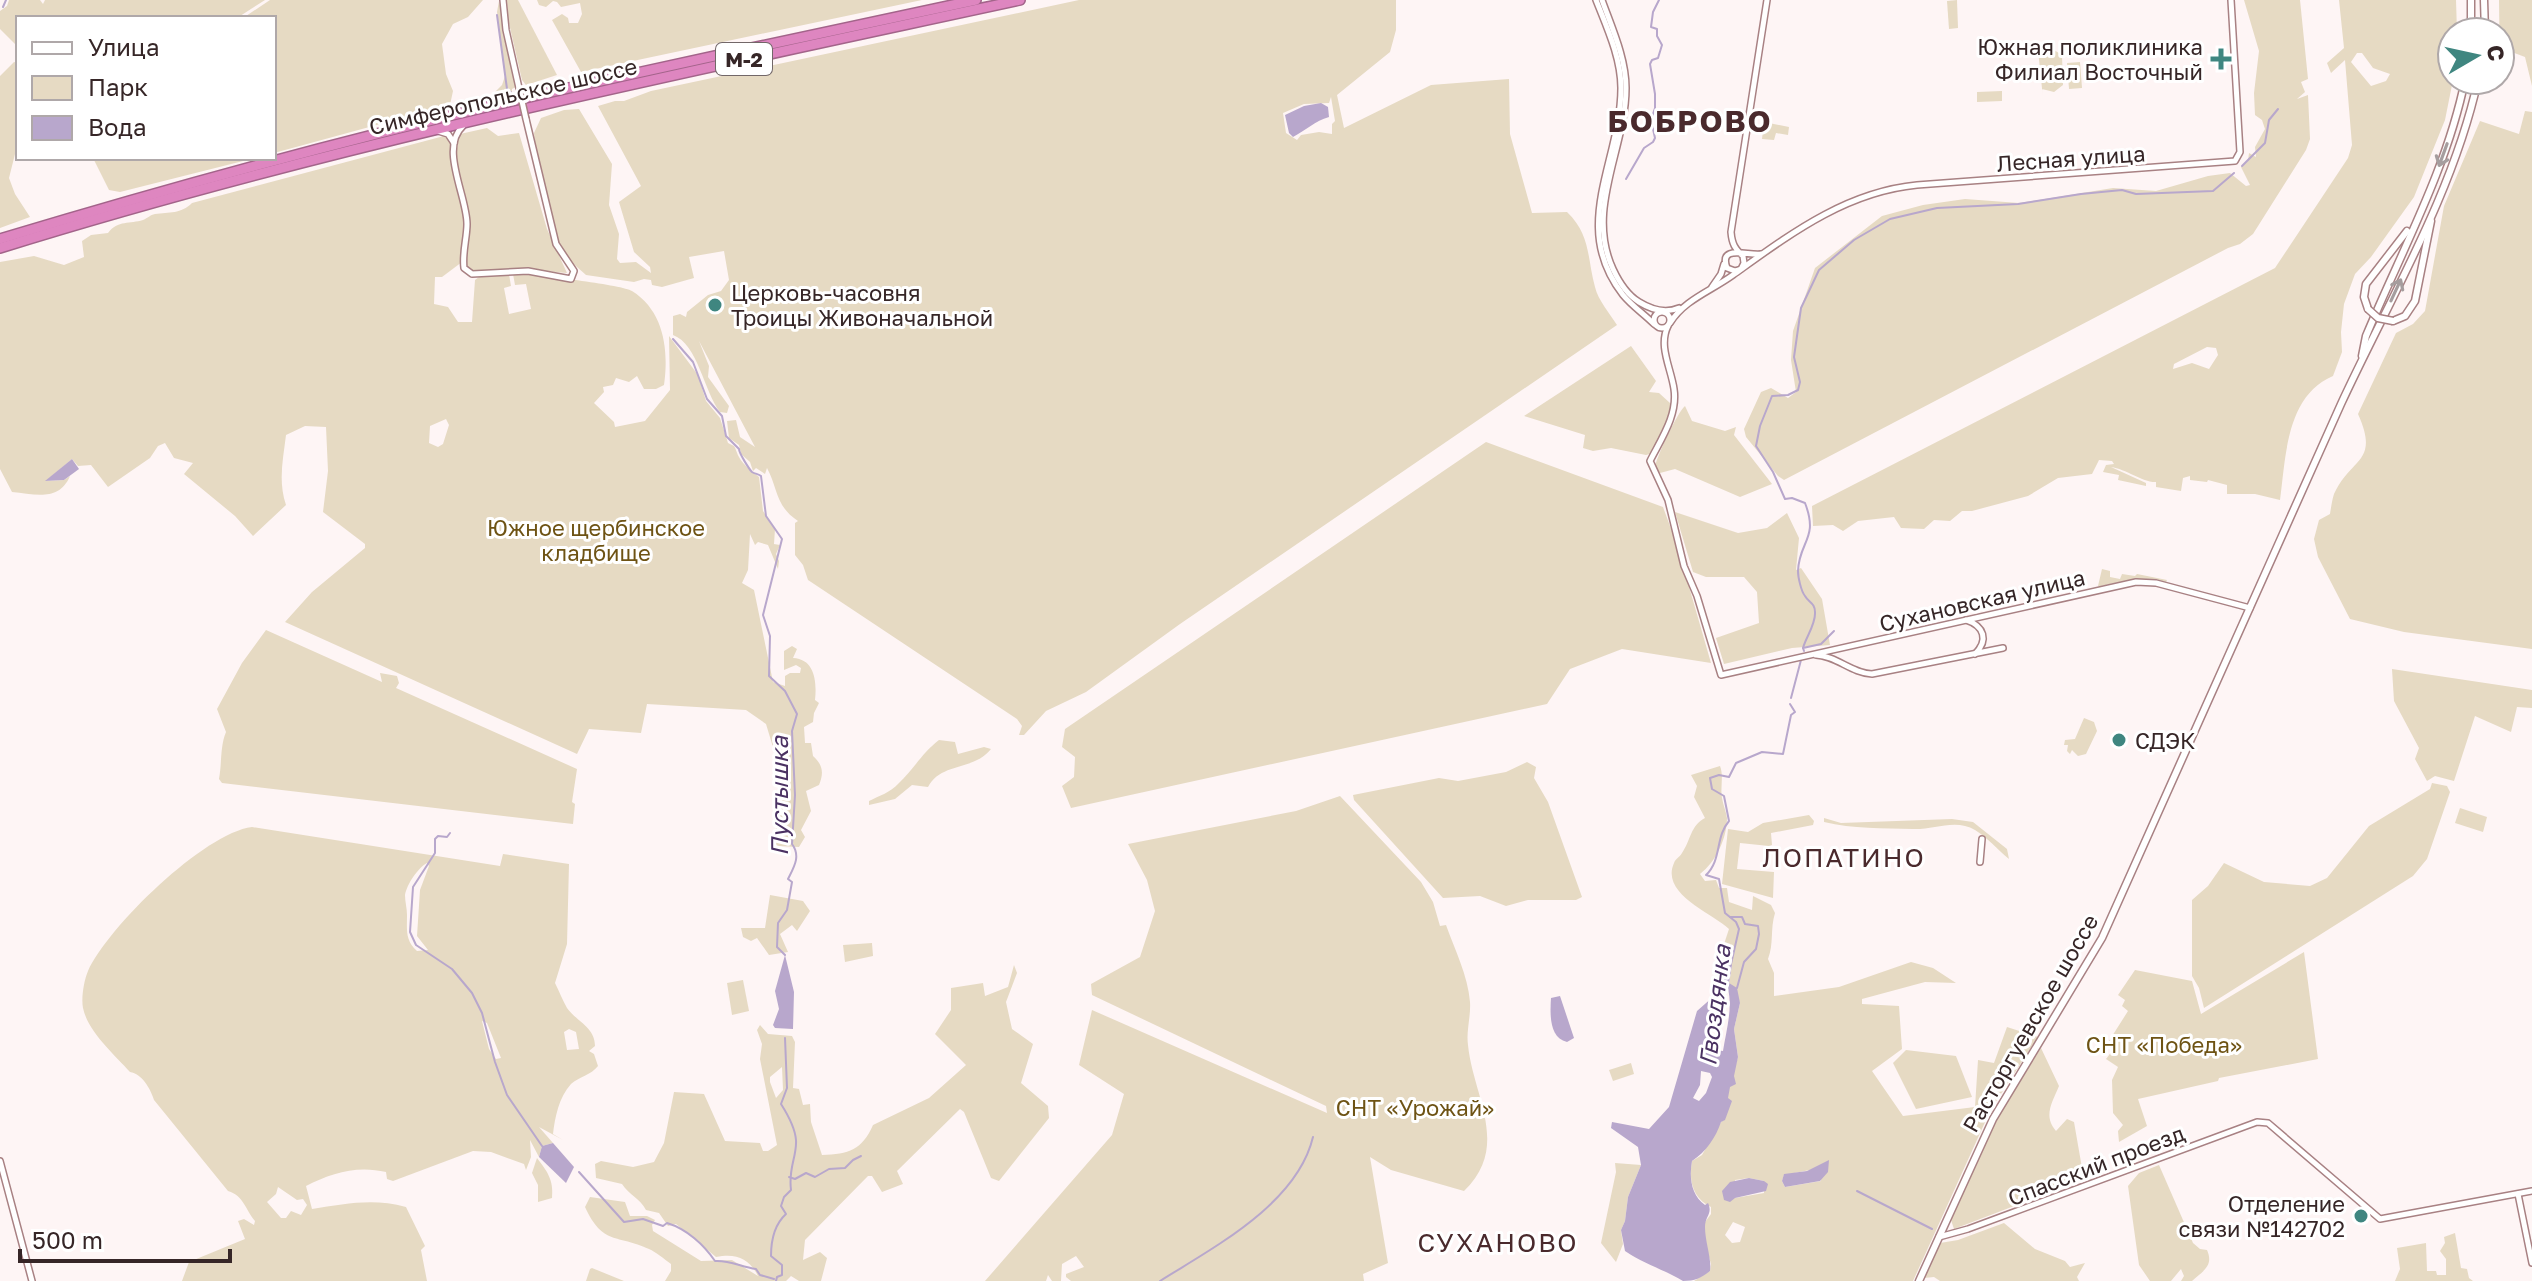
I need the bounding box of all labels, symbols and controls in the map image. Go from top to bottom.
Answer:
legend [16,16,276,160]
north arrow [2436,16,2516,96]
text: Улица [88,32,160,61]
place label: Южная поликлиника Филиал Восточный [1977,33,2203,85]
road number: М-2 [716,43,772,75]
text: С [2482,43,2511,63]
marker: Южная поликлиника Филиал Восточный [2210,48,2232,70]
street label: Симферопольское шоссе [366,52,640,140]
text: Парк [88,72,148,101]
district label: БОБРОВО [1607,103,1773,139]
text: Вода [88,112,147,141]
street label: Лесная улица [1996,139,2146,177]
one-way arrow [2435,142,2449,167]
one-way arrow [2390,278,2405,303]
place label: Церковь-часовня Троицы Живоначальной [731,279,993,331]
marker: Церковь-часовня Троицы Живоначальной [706,296,724,314]
park label: Южное щербинское кладбище [487,514,705,566]
street label: Сухановская улица [1877,563,2087,637]
place label: СДЭК [2135,727,2196,754]
marker: СДЭК [2110,731,2128,749]
water label: Пустышка [764,735,794,856]
district label: ЛОПАТИНО [1762,842,1926,873]
street label: Расторгуевское шоссе [1957,909,2103,1137]
water label: Гвоздянка [1692,941,1736,1067]
park label: СНТ «Победа» [2086,1031,2242,1058]
park label: СНТ «Урожай» [1336,1094,1494,1121]
street label: Спасский проезд [2004,1119,2188,1211]
place label: Отделение связи №142702 [2179,1190,2345,1242]
marker: Отделение связи №142702 [2352,1207,2370,1225]
scale bar [20,1213,230,1263]
text: 500 m [32,1225,103,1254]
district label: СУХАНОВО [1417,1227,1579,1258]

